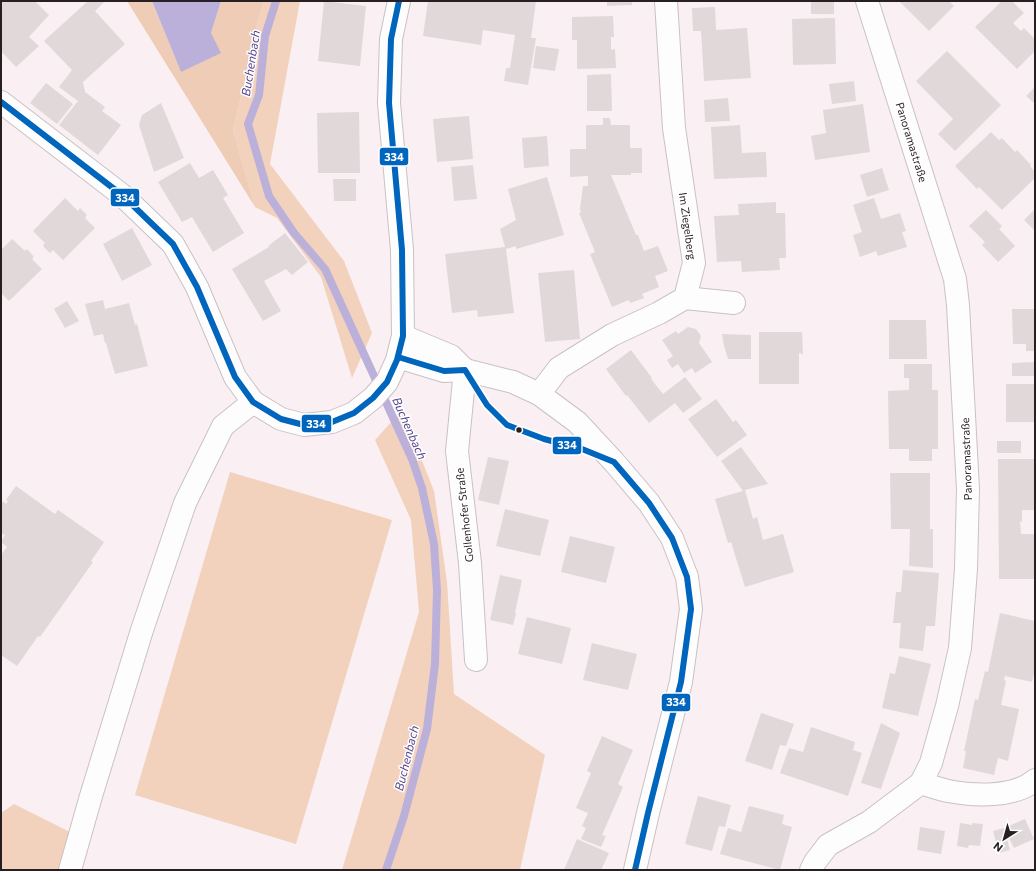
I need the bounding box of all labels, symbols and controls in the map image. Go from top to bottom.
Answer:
water label: Buchenbach [238,29,262,97]
street label: Panoramastraße [894,100,930,184]
line badge: 334 [379,147,409,166]
text: 334 [384,150,404,163]
line badge: 334 [110,188,140,207]
text: 334 [115,191,135,204]
street label: Im Ziegelberg [677,191,699,261]
water label: Buchenbach [390,395,430,461]
line badge: 334 [301,414,332,433]
text: 334 [306,417,326,430]
street label: Panoramastraße [958,417,974,501]
unlabelled marker [514,425,524,435]
line badge: 334 [552,436,582,455]
text: 334 [557,438,577,451]
street label: Gollenhofer Straße [453,467,475,563]
line badge: 334 [661,693,691,712]
text: 334 [666,695,686,708]
water label: Buchenbach [391,724,421,792]
north arrow [984,819,1024,859]
text: N [990,840,1005,855]

